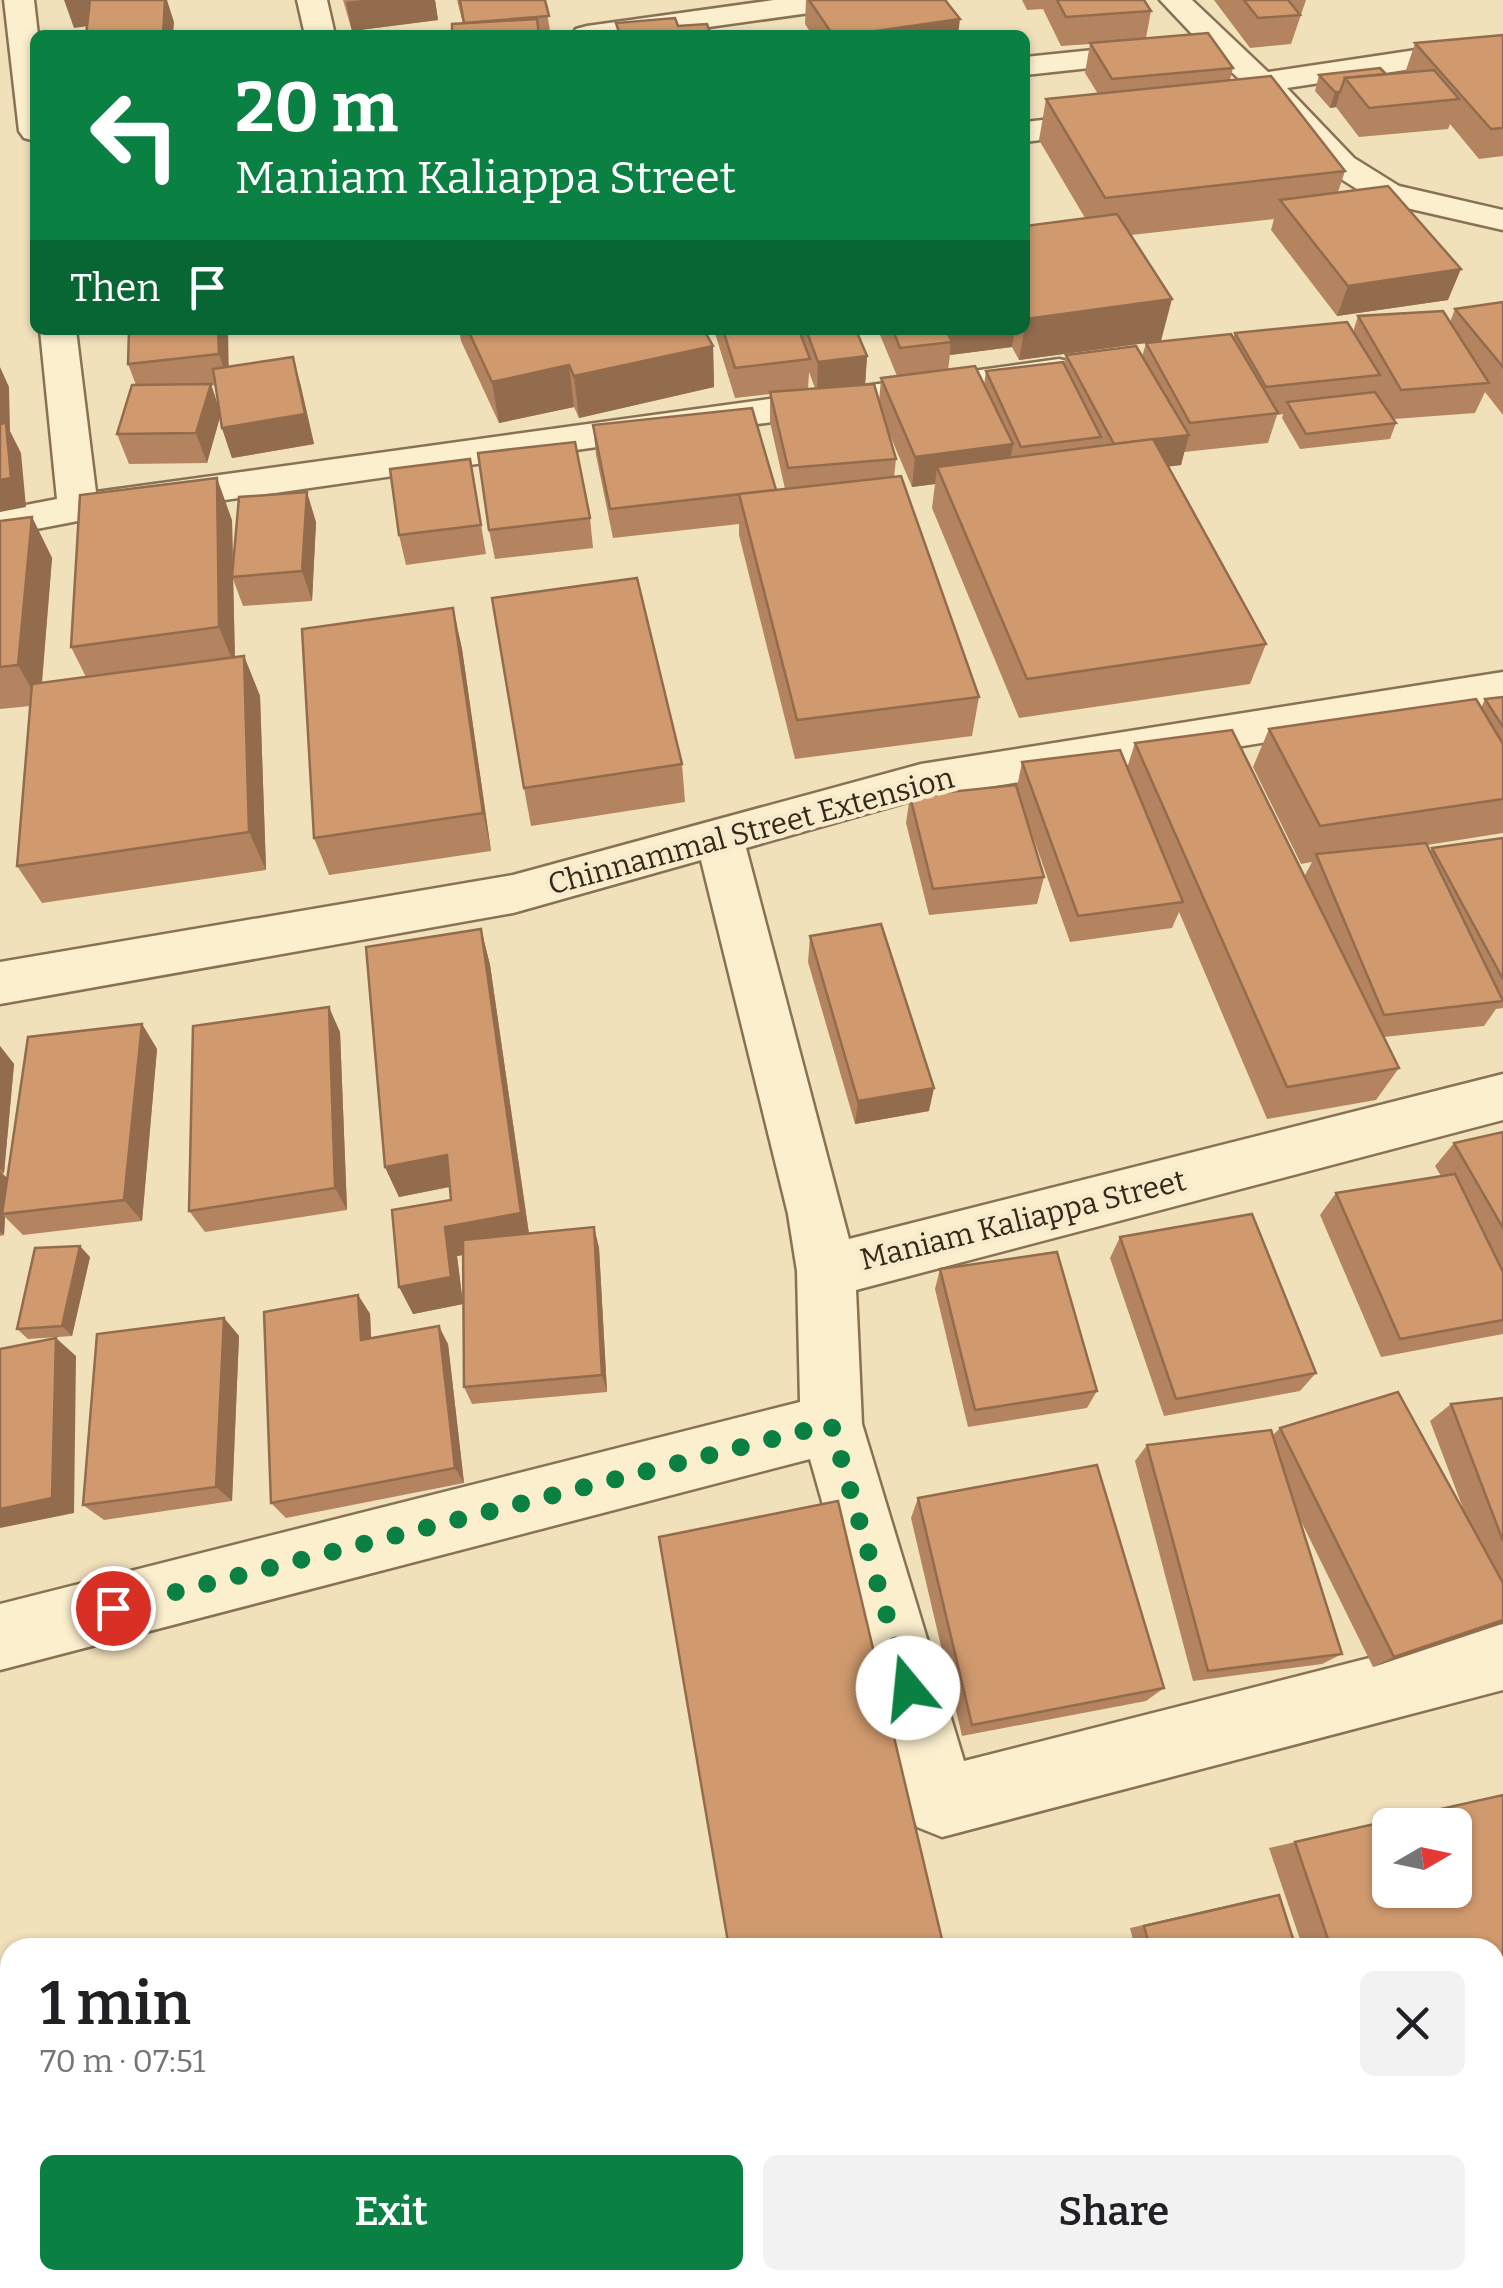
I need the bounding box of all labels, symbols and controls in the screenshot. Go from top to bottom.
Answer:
text: 20 m [235,66,398,150]
icon: left [70,70,200,200]
text: Maniam Kaliappa Street [235,151,736,205]
icon: arrive [180,260,235,315]
text: Then [70,265,160,311]
street label: Chinnammal Street Extension [544,759,958,903]
street label: Maniam Kaliappa Street [857,1162,1190,1278]
pin [71,1566,156,1651]
icon: arrive [86,1581,141,1636]
position arrow [856,1636,960,1740]
north arrow [1372,1808,1472,1908]
map controls [1372,1808,1472,1908]
text: 1 min [40,1968,191,2040]
button: close [1360,1971,1465,2076]
text: 70 m · 07:51 [40,2042,206,2080]
button: Exit [40,2155,743,2270]
button: Share [763,2155,1465,2270]

